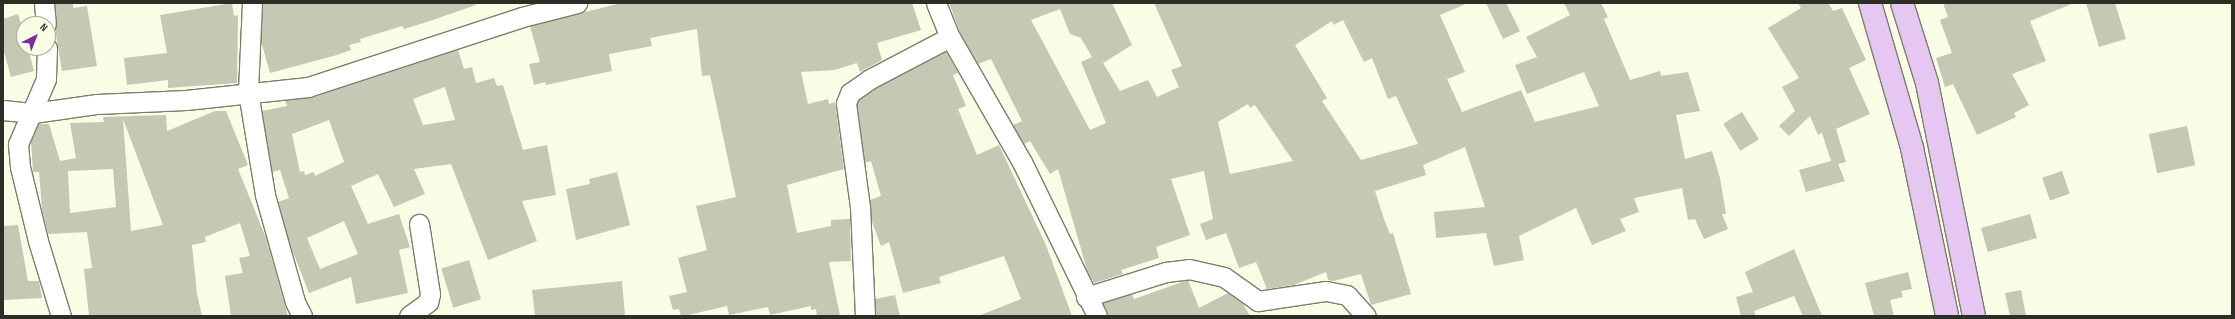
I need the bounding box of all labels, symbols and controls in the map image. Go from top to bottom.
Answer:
north arrow [16,16,56,56]
text: N [37,21,50,34]

